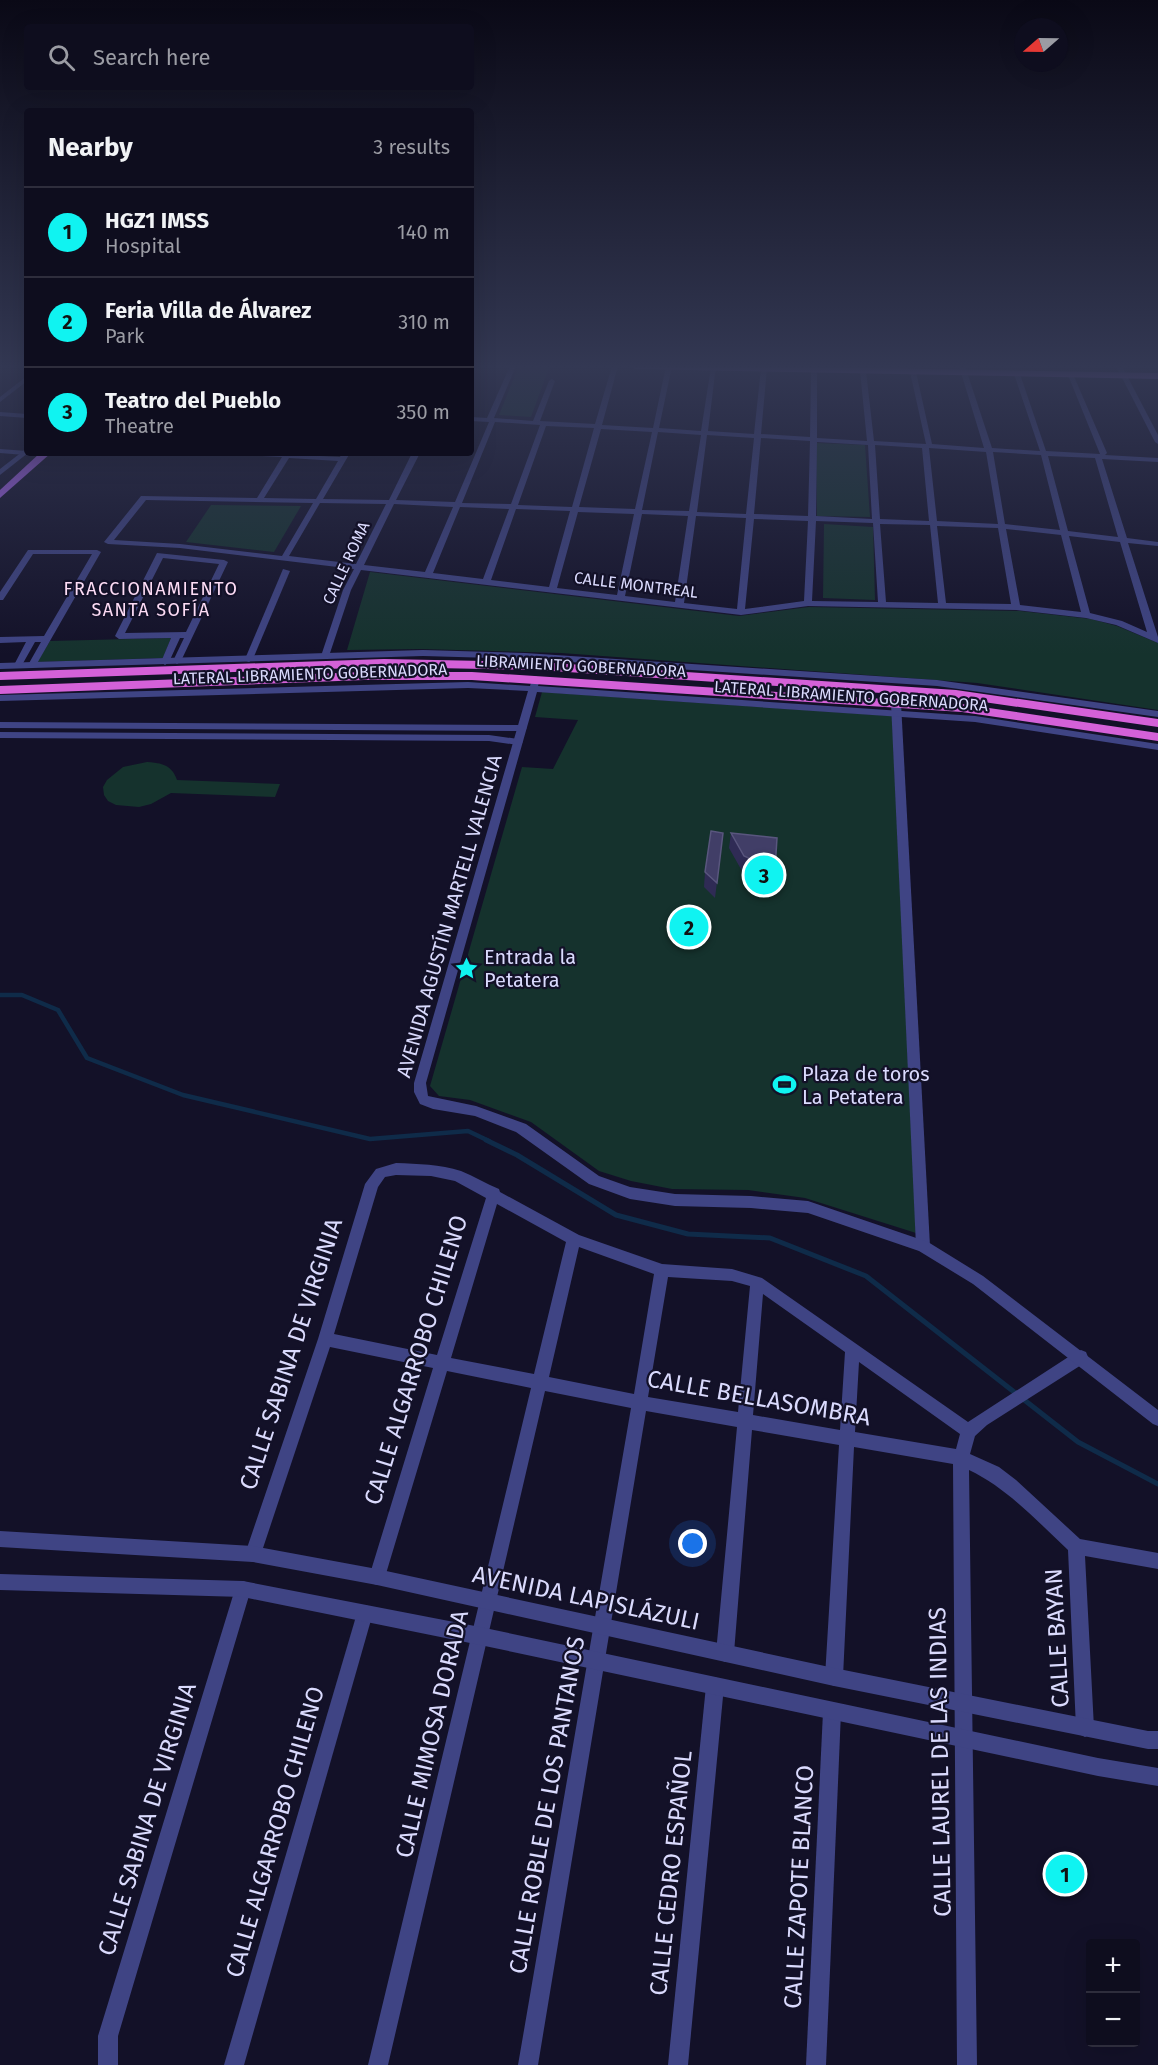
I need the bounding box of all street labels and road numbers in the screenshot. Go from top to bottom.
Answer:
street label: CALLE ROMA [319,518,374,607]
street label: CALLE MONTREAL [573,568,699,602]
street label: LIBRAMIENTO GOBERNADORA [475,651,687,681]
street label: LATERAL LIBRAMIENTO GOBERNADORA [172,660,448,688]
street label: LATERAL LIBRAMIENTO GOBERNADORA [713,677,989,715]
street label: AVENIDA AGUSTÍN MARTELL VALENCIA [391,751,507,1080]
street label: CALLE ALGARROBO CHILENO [359,1212,473,1508]
street label: CALLE SABINA DE VIRGINIA [234,1214,348,1493]
street label: CALLE BELLASOMBRA [645,1365,873,1431]
street label: AVENIDA LAPISLÁZULI [470,1559,702,1636]
street label: CALLE BAYAN [1039,1568,1075,1708]
street label: CALLE MIMOSA DORADA [390,1607,474,1861]
street label: CALLE LAUREL DE LAS INDIAS [923,1607,957,1917]
street label: CALLE ROBLE DE LOS PANTANOS [503,1634,591,1976]
street label: CALLE SABINA DE VIRGINIA [92,1679,202,1959]
street label: CALLE ALGARROBO CHILENO [220,1683,330,1981]
street label: CALLE CEDRO ESPAÑOL [644,1749,698,1997]
street label: CALLE ZAPOTE BLANCO [779,1764,819,2010]

